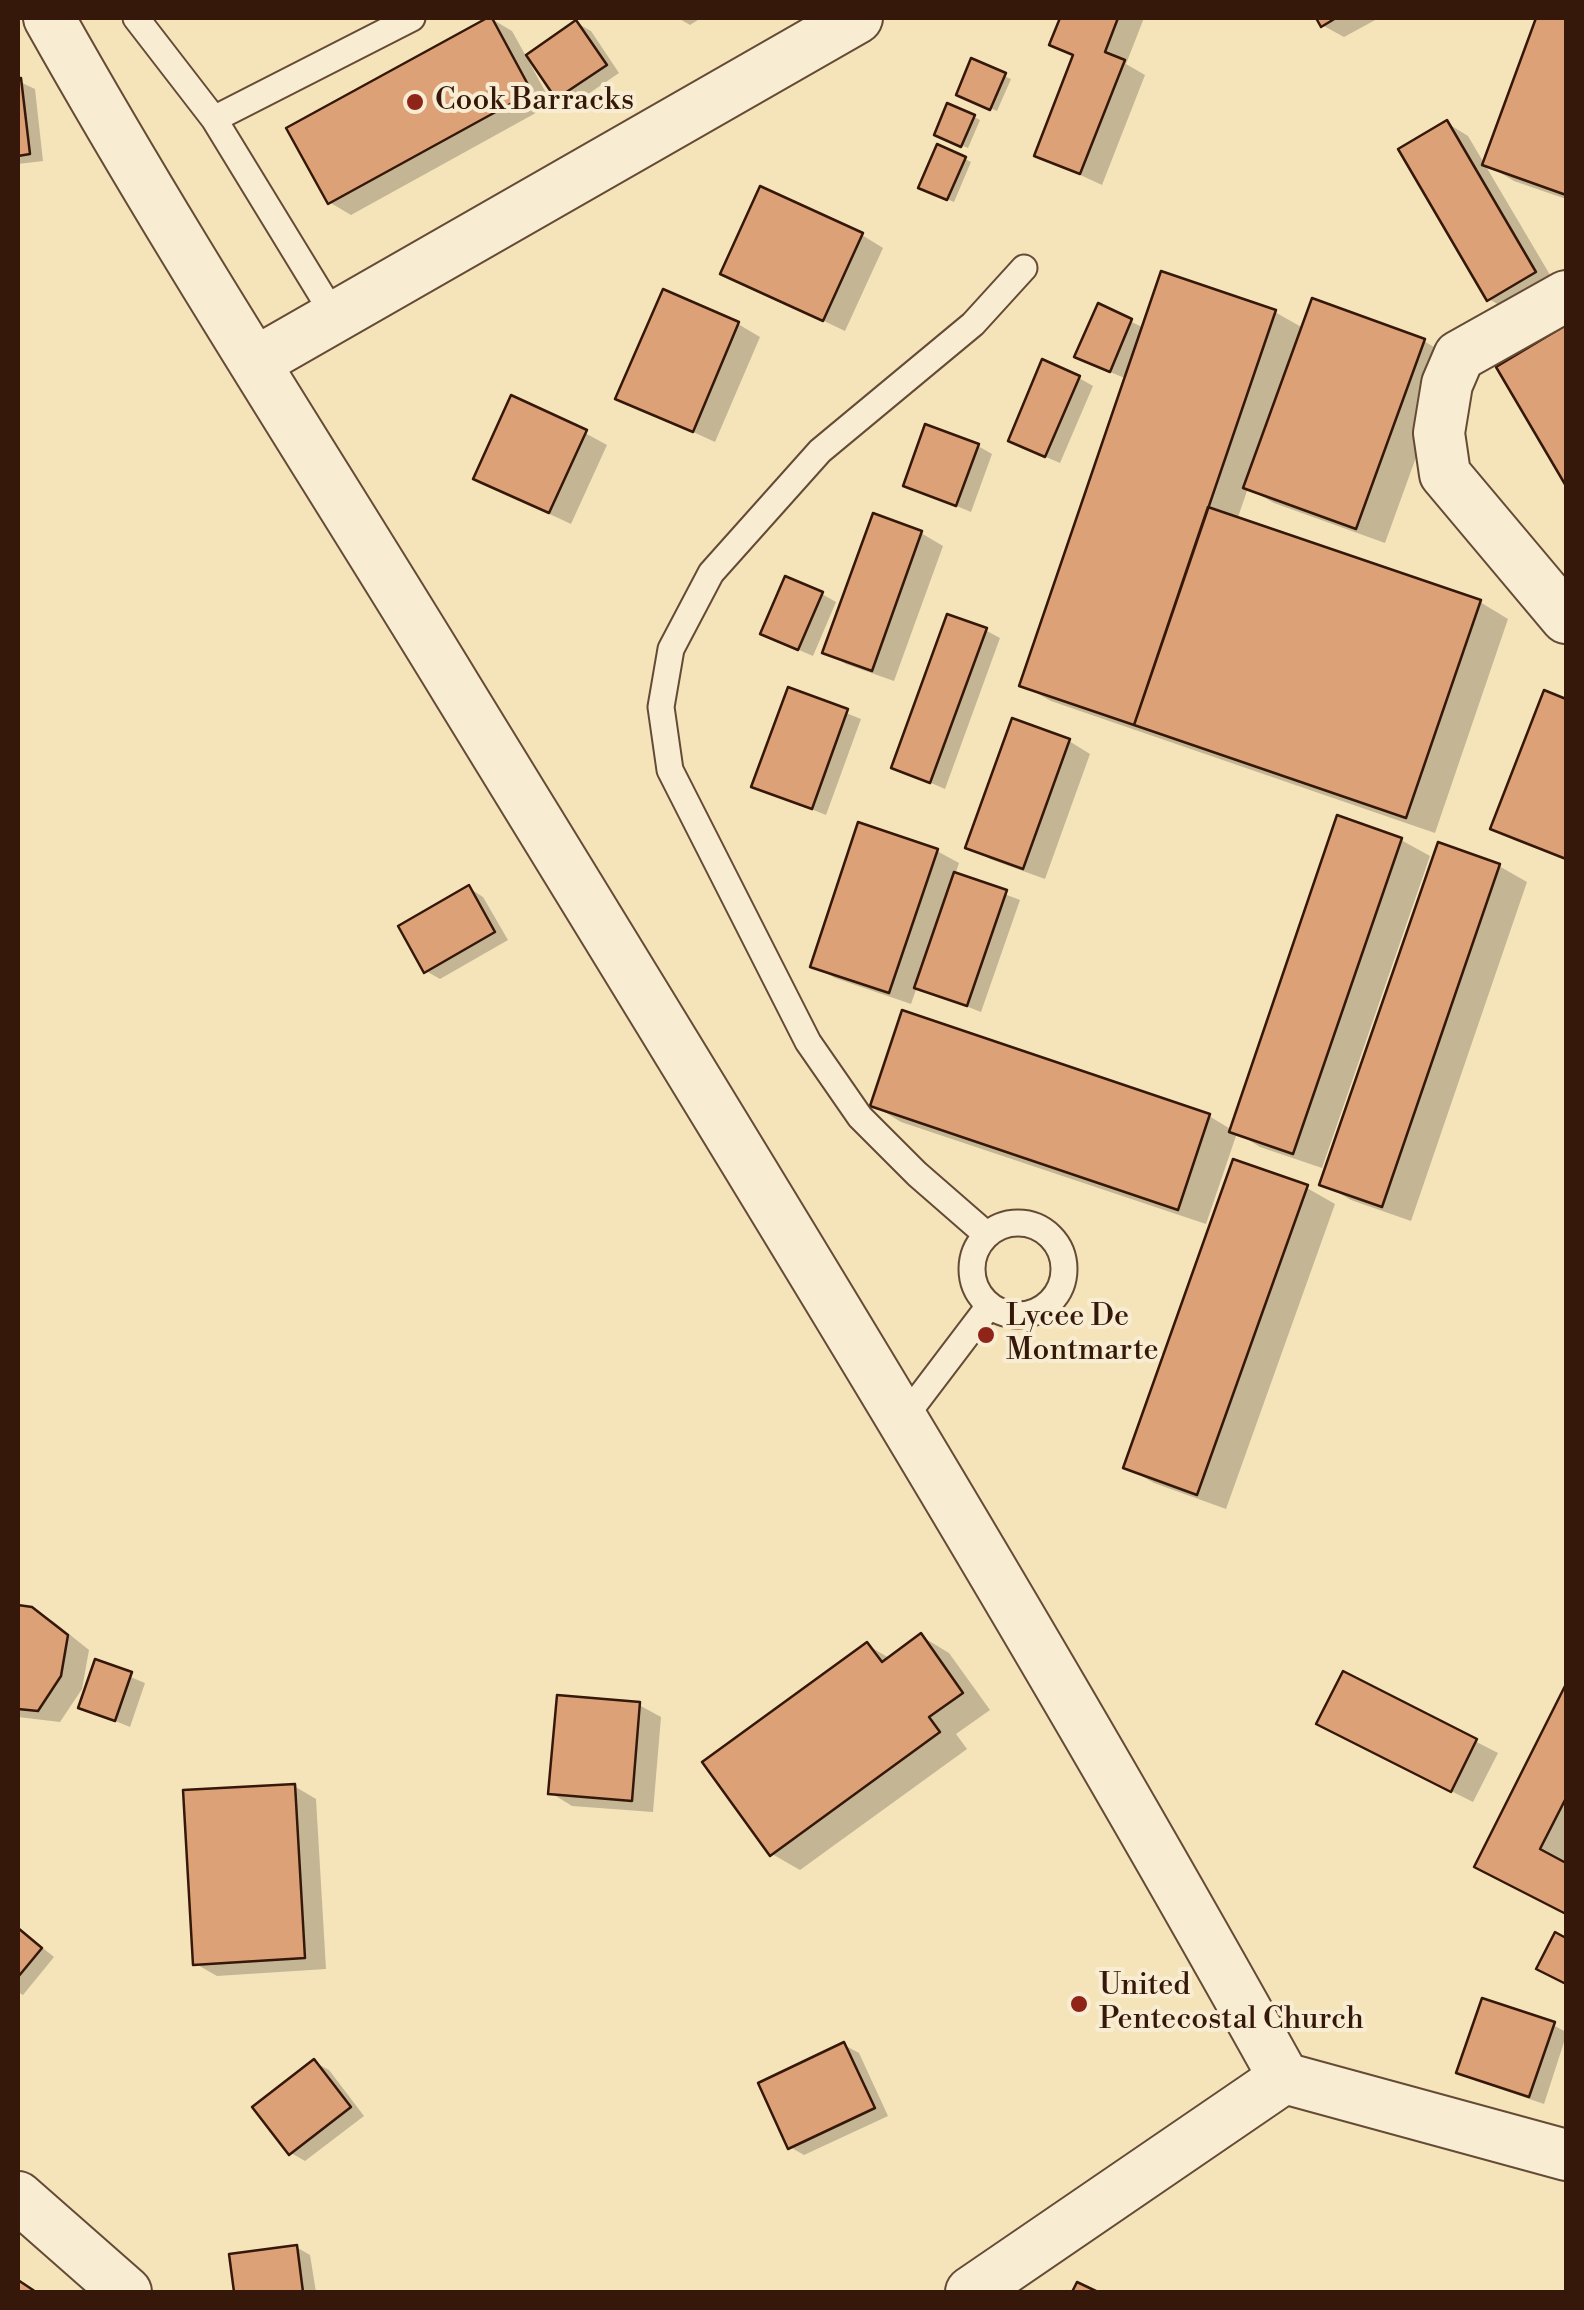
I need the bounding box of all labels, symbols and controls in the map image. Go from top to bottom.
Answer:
place label: Cook Barracks [435,84,634,120]
marker: Cook Barracks [404,91,426,113]
place label: Lycee De Montmarte [1006,1300,1159,1370]
marker: Lycee De Montmarte [975,1324,997,1346]
place label: United Pentecostal Church [1099,1969,1364,2040]
marker: United Pentecostal Church [1068,1993,1090,2015]

